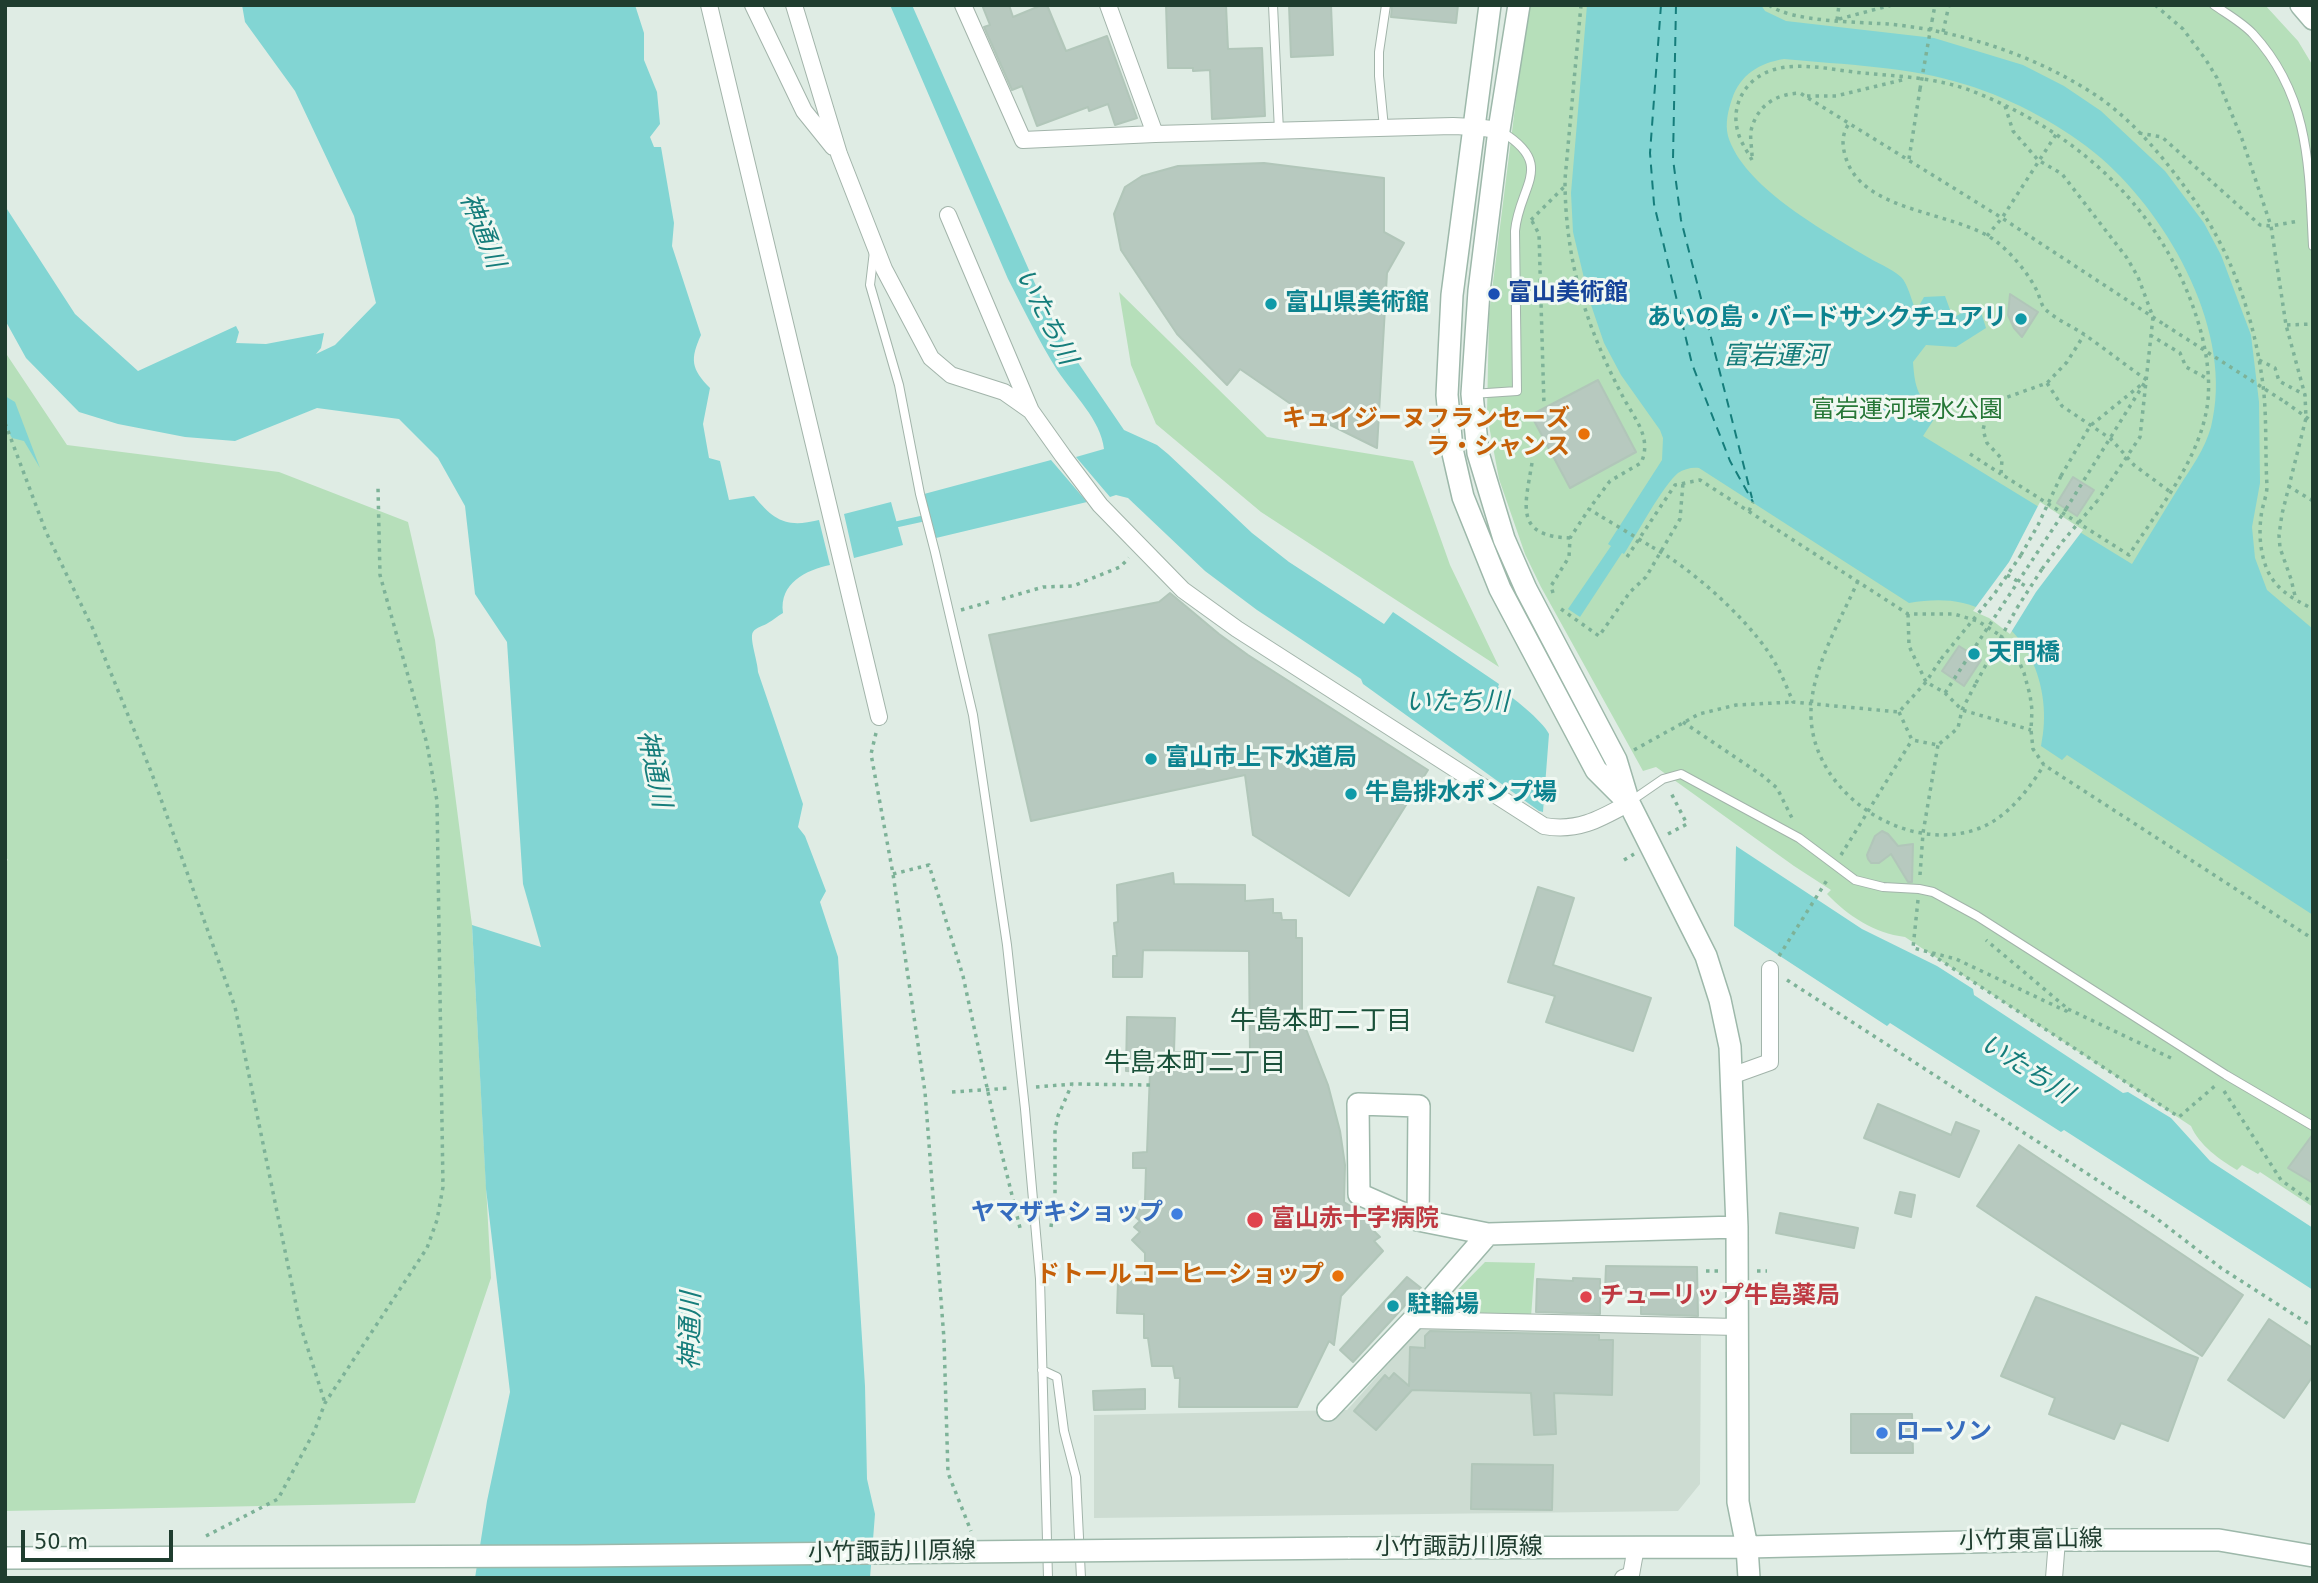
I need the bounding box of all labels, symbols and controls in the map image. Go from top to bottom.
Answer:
water label: 神通川 [452,189,510,273]
water label: いたち川 [1007,264,1083,370]
place label: 富山美術館 [1508,280,1628,308]
marker: 富山美術館 [1486,286,1502,302]
place label: 富山県美術館 [1285,290,1429,318]
marker: 富山県美術館 [1263,296,1279,312]
place label: あいの島・バードサンクチュアリ [1647,305,2007,333]
marker: あいの島・バードサンクチュアリ [2013,311,2029,327]
water label: 富岩運河 [1723,341,1827,373]
park label: 富岩運河環水公園 [1811,397,2003,425]
place label: キュイジーヌフランセーズ ラ・シャンス [1282,406,1570,462]
marker: キュイジーヌフランセーズ ラ・シャンス [1576,426,1592,442]
place label: 天門橋 [1988,640,2060,668]
marker: 天門橋 [1966,646,1982,662]
water label: いたち川 [1405,687,1509,719]
water label: 神通川 [630,728,676,810]
place label: 富山市上下水道局 [1165,745,1357,773]
marker: 富山市上下水道局 [1143,751,1159,767]
place label: 牛島排水ポンプ場 [1365,780,1557,808]
marker: 牛島排水ポンプ場 [1343,786,1359,802]
district label: 牛島本町二丁目 [1230,1006,1412,1038]
water label: いたち川 [1974,1029,2078,1111]
district label: 牛島本町二丁目 [1104,1048,1286,1080]
place label: ヤマザキショップ [971,1200,1163,1228]
marker: ヤマザキショップ [1169,1206,1185,1222]
place label: 富山赤十字病院 [1271,1206,1439,1234]
marker: 富山赤十字病院 [1245,1210,1265,1230]
place label: ドトールコーヒーショップ [1036,1262,1324,1290]
marker: ドトールコーヒーショップ [1330,1268,1346,1284]
place label: チューリップ牛島薬局 [1600,1283,1840,1311]
marker: チューリップ牛島薬局 [1578,1289,1594,1305]
water label: 神通川 [676,1292,708,1370]
place label: 駐輪場 [1407,1292,1479,1320]
marker: 駐輪場 [1385,1298,1401,1314]
place label: ローソン [1896,1419,1992,1447]
marker: ローソン [1874,1425,1890,1441]
scale bar [24,1516,177,1560]
street label: 小竹東富山線 [1959,1525,2103,1557]
text: 50 m [34,1530,88,1554]
street label: 小竹諏訪川原線 [1375,1534,1543,1562]
street label: 小竹諏訪川原線 [808,1537,976,1569]

